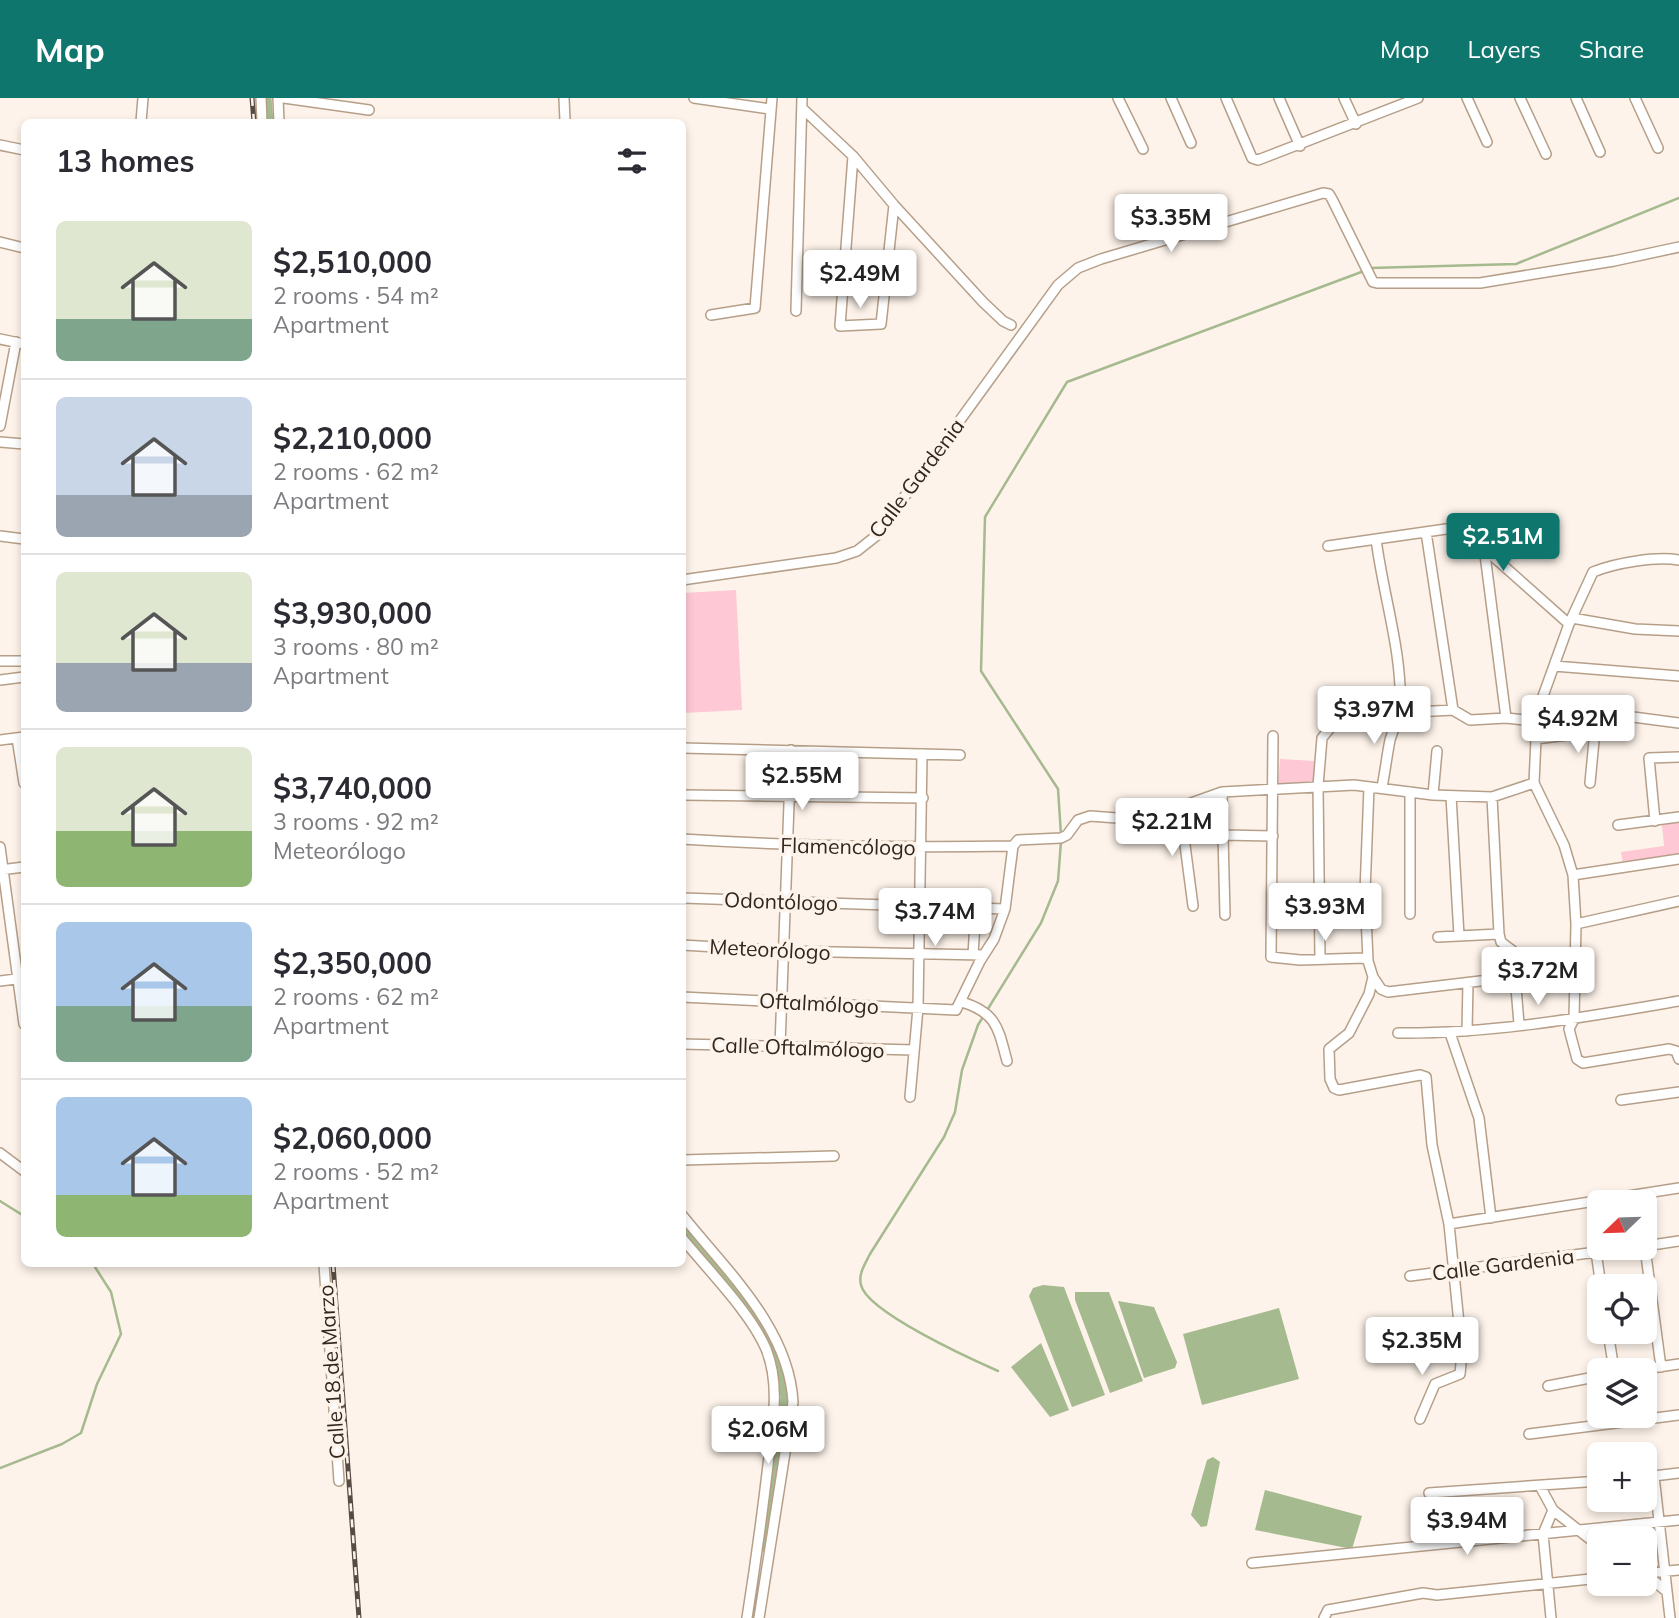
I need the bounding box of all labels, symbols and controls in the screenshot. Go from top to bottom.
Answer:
text: Map [35,29,105,70]
text: Map [1380,34,1429,64]
text: Layers [1467,34,1541,64]
text: Share [1579,34,1644,64]
text: 13 homes [56,142,195,180]
icon: filters [613,142,651,180]
pin: $3.35M [1114,194,1228,254]
text: $3.35M [1131,202,1211,231]
text: $2,510,000 [273,243,432,281]
icon: home [112,249,196,333]
pin: $2.49M [803,250,917,310]
text: $2.49M [820,258,900,287]
text: 2 rooms · 54 m² [273,281,439,310]
text: Apartment [273,310,389,339]
street label: Calle Gardenia [863,413,969,543]
text: $2,210,000 [273,419,432,457]
icon: home [112,425,196,509]
text: 2 rooms · 62 m² [273,457,439,486]
text: Apartment [273,486,389,515]
pin: $2.51M [1446,514,1560,573]
text: $2.51M [1463,521,1543,550]
text: $3,930,000 [273,594,432,632]
icon: home [112,600,196,684]
text: 3 rooms · 80 m² [273,632,439,661]
text: Apartment [273,661,389,690]
pin: $3.97M [1317,686,1431,746]
text: $3.97M [1334,694,1414,723]
pin: $4.92M [1521,696,1635,755]
text: $4.92M [1538,703,1618,732]
pin: $2.55M [745,752,859,812]
text: $2.55M [762,760,842,789]
text: $3,740,000 [273,769,432,807]
icon: home [112,775,196,859]
pin: $2.21M [1115,798,1229,858]
text: $2.21M [1132,806,1212,835]
text: 3 rooms · 92 m² [273,807,439,836]
street label: Flamencólogo [780,832,916,860]
text: Meteorólogo [273,836,406,865]
pin: $3.93M [1268,884,1382,943]
street label: Odontólogo [724,886,838,916]
pin: $3.74M [878,888,992,948]
text: $3.93M [1285,891,1365,920]
text: $3.74M [895,896,975,925]
street label: Meteorólogo [709,933,831,965]
text: $2,350,000 [273,944,432,982]
pin: $3.72M [1481,948,1595,1007]
icon: home [112,950,196,1034]
text: $3.72M [1498,955,1578,984]
text: 2 rooms · 62 m² [273,982,439,1011]
street label: Oftalmólogo [758,987,880,1019]
text: Apartment [273,1011,389,1040]
street label: Calle Oftalmólogo [711,1031,885,1063]
text: $2,060,000 [273,1119,432,1157]
icon: home [112,1125,196,1209]
text: 2 rooms · 52 m² [273,1157,439,1186]
text: Apartment [273,1186,389,1215]
north arrow [1587,1190,1657,1260]
map controls [1587,1190,1657,1596]
street label: Calle Gardenia [1431,1242,1575,1286]
button: locate [1587,1274,1657,1344]
street label: Calle 18 de Marzo [312,1284,350,1460]
pin: $2.35M [1365,1318,1479,1377]
text: $2.35M [1382,1325,1462,1354]
button: layers [1587,1358,1657,1428]
pin: $2.06M [711,1406,825,1466]
text: $2.06M [728,1414,808,1443]
button: + [1587,1442,1657,1512]
pin: $3.94M [1410,1498,1524,1557]
text: $3.94M [1427,1505,1507,1534]
button: − [1587,1526,1657,1596]

